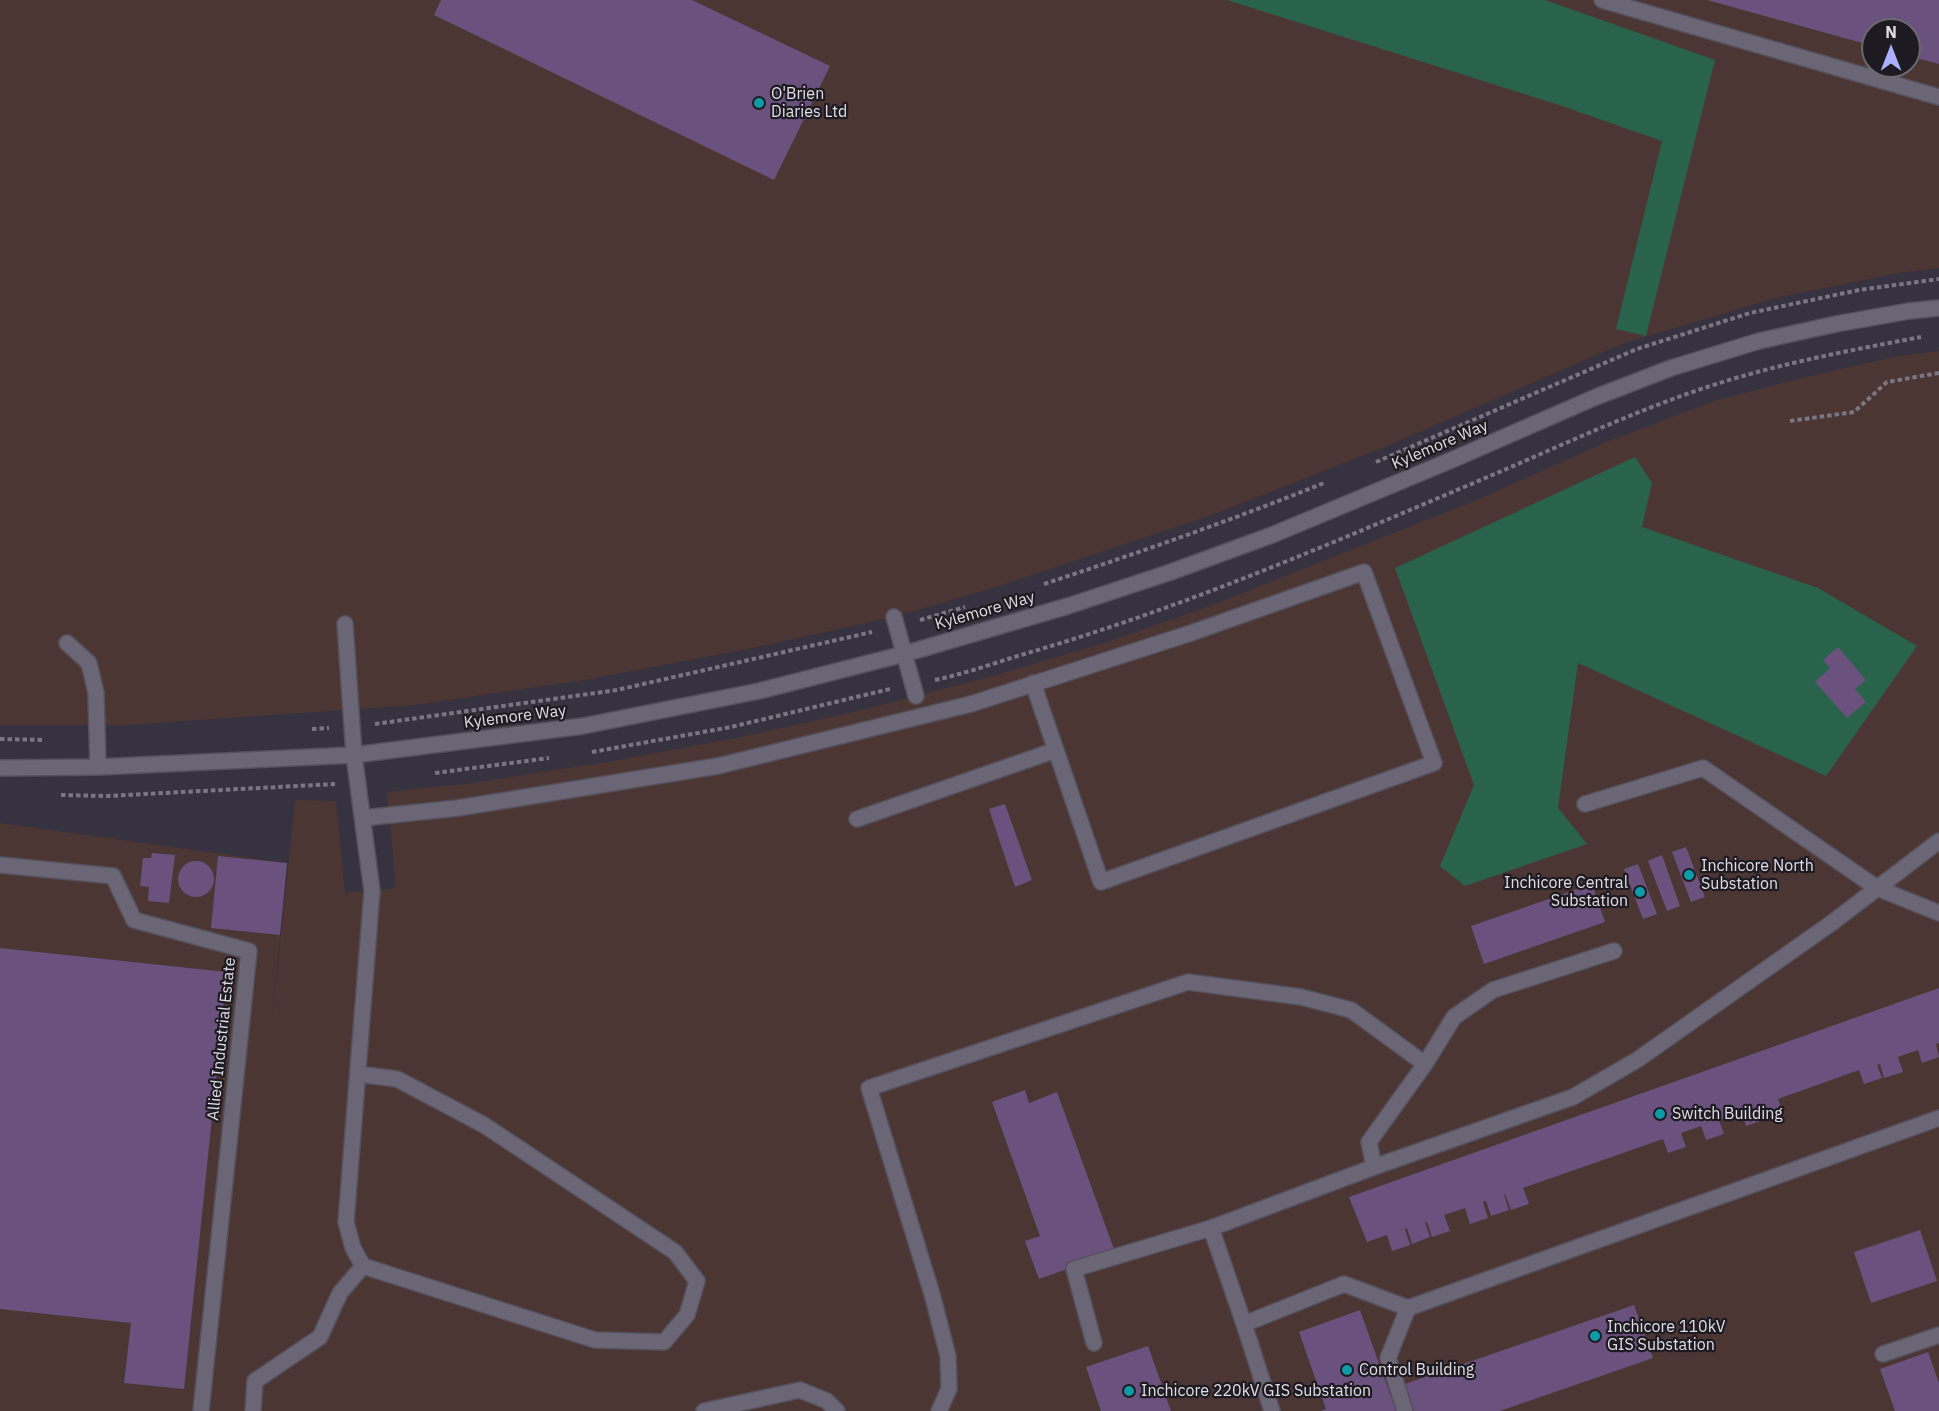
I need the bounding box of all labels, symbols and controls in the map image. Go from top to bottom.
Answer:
north arrow [1861,18,1921,78]
text: N [1885,22,1897,42]
place label: O'Brien Diaries Ltd [771,84,847,122]
marker: O'Brien Diaries Ltd [752,96,766,110]
street label: Kylemore Way [1389,416,1491,474]
street label: Kylemore Way [933,588,1037,634]
street label: Kylemore Way [463,701,567,733]
place label: Inchicore North Substation [1701,856,1814,894]
marker: Inchicore North Substation [1682,868,1696,882]
place label: Inchicore Central Substation [1504,873,1628,911]
marker: Inchicore Central Substation [1633,885,1647,899]
street label: Allied Industrial Estate [204,956,240,1122]
place label: Switch Building [1672,1104,1783,1124]
marker: Switch Building [1653,1107,1667,1121]
place label: Inchicore 110kV GIS Substation [1607,1317,1726,1355]
marker: Inchicore 110kV GIS Substation [1588,1329,1602,1343]
place label: Control Building [1359,1360,1474,1380]
marker: Control Building [1340,1363,1354,1377]
place label: Inchicore 220kV GIS Substation [1141,1381,1371,1401]
marker: Inchicore 220kV GIS Substation [1122,1384,1136,1398]

